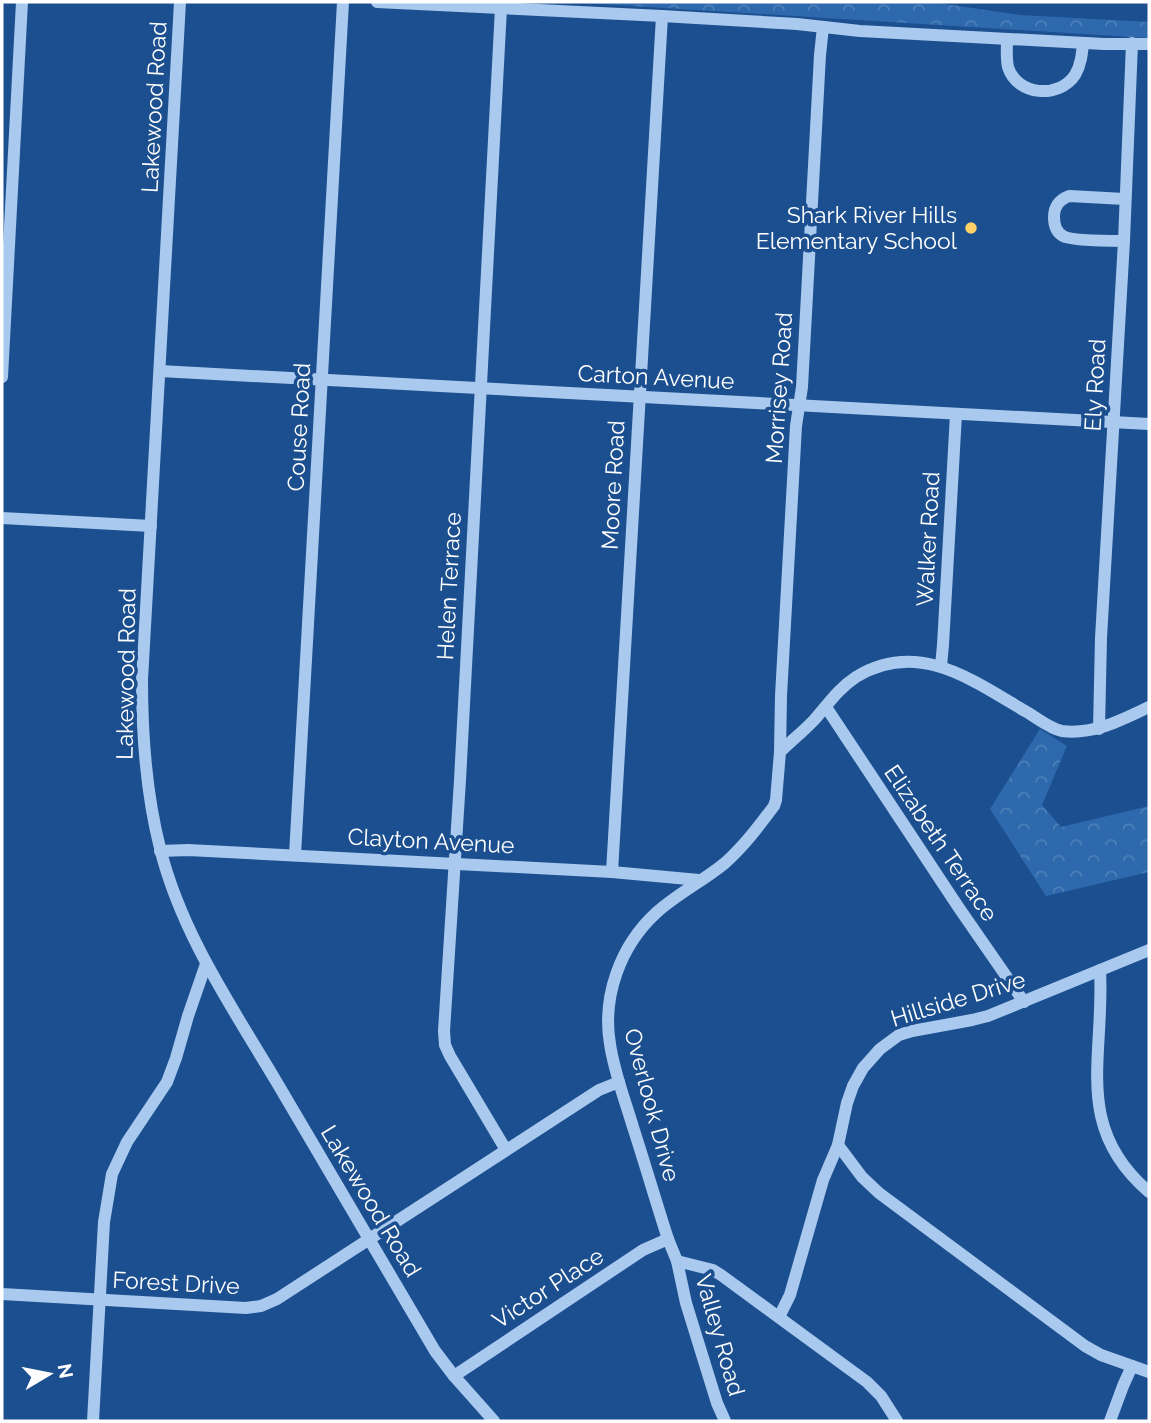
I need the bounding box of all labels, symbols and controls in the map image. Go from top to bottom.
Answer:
street label: Lakewood Road [136,21,171,193]
place label: Shark River Hills Elementary School [756,201,958,254]
marker: Shark River Hills Elementary School [963,220,979,236]
street label: Morrisey Road [760,311,797,465]
street label: Ely Road [1079,338,1110,432]
street label: Carton Avenue [577,359,735,394]
street label: Couse Road [282,362,315,492]
street label: Moore Road [596,420,629,550]
street label: Walker Road [910,471,945,607]
street label: Helen Terrace [431,511,466,661]
street label: Lakewood Road [111,588,140,760]
street label: Elizabeth Terrace [879,759,1004,926]
street label: Clayton Avenue [347,823,515,858]
street label: Hillside Drive [887,965,1028,1032]
street label: Overlook Drive [619,1025,686,1184]
street label: Lakewood Road [316,1120,427,1281]
street label: Victor Place [487,1242,608,1333]
street label: Forest Drive [112,1266,240,1299]
street label: Valley Road [690,1271,751,1399]
north arrow [14,1339,84,1409]
text: N [54,1362,78,1380]

